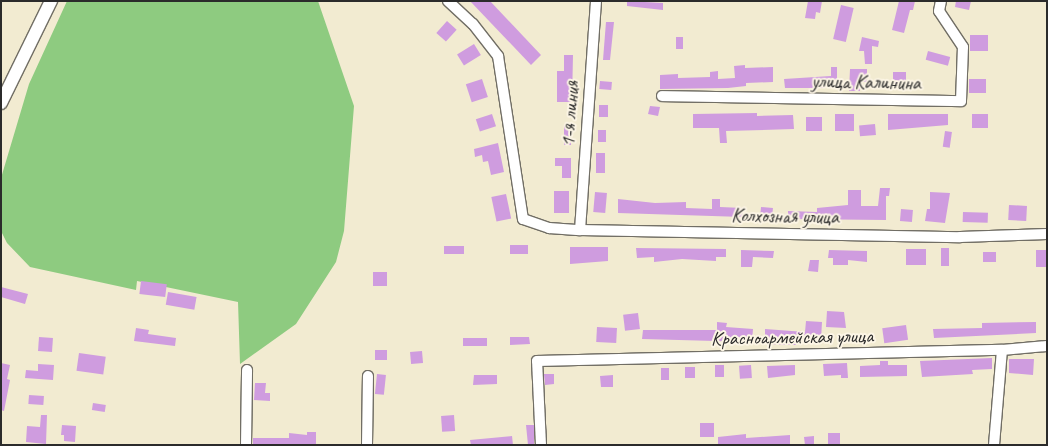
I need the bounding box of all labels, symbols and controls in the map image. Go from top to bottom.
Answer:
street label: улица Калинина [811,69,921,95]
street label: 1-я линия [556,80,584,148]
street label: Колхозная улица [730,203,840,229]
street label: Красноармейская улица [710,324,874,350]

